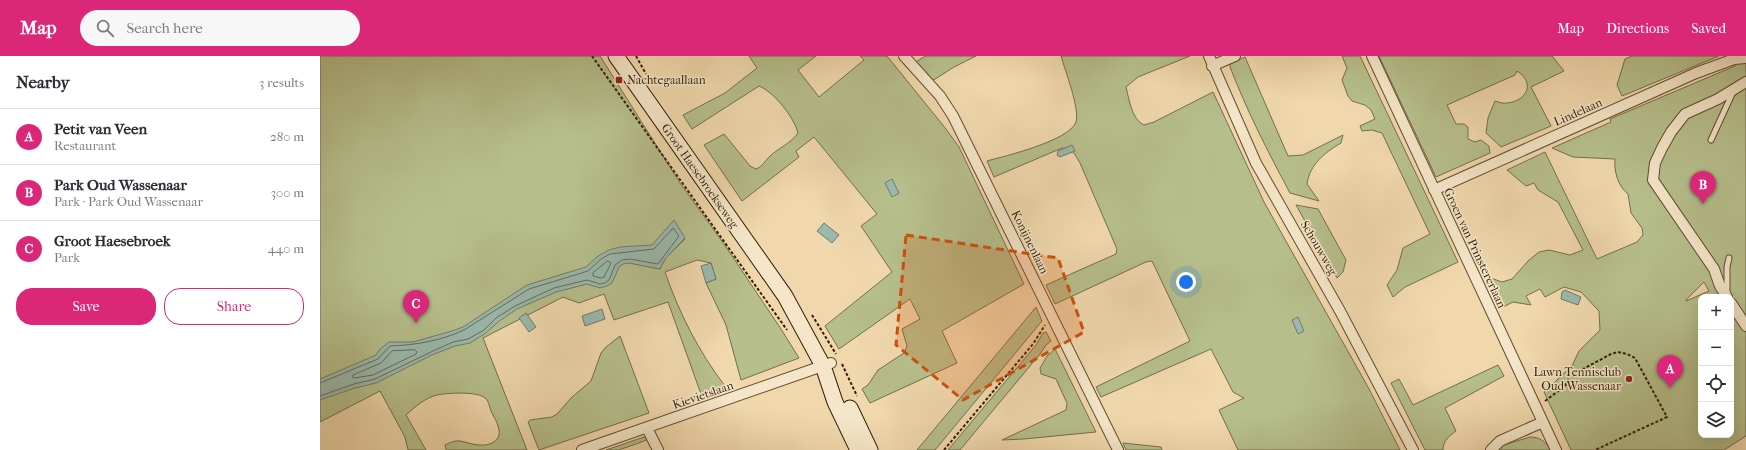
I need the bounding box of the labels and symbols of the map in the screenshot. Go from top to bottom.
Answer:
place label: Nachtegaallaan [627,73,706,87]
marker: Nachtegaallaan [614,75,624,85]
street label: Lindelaan [1552,95,1604,129]
street label: Groot Haesebroekseweg [659,121,742,231]
pin: B [1690,171,1716,204]
street label: Groen van Prinstererlaan [1441,186,1509,310]
street label: Konijnenlaan [1009,208,1051,276]
street label: Schouwweg [1298,218,1341,278]
your location [1176,272,1196,292]
pin: C [403,290,429,323]
pin: A [1657,355,1683,388]
place label: Lawn Tennisclub Oud Wassenaar [1533,365,1622,393]
marker: Lawn Tennisclub Oud Wassenaar [1624,374,1634,384]
street label: Kievietslaan [671,378,735,412]

